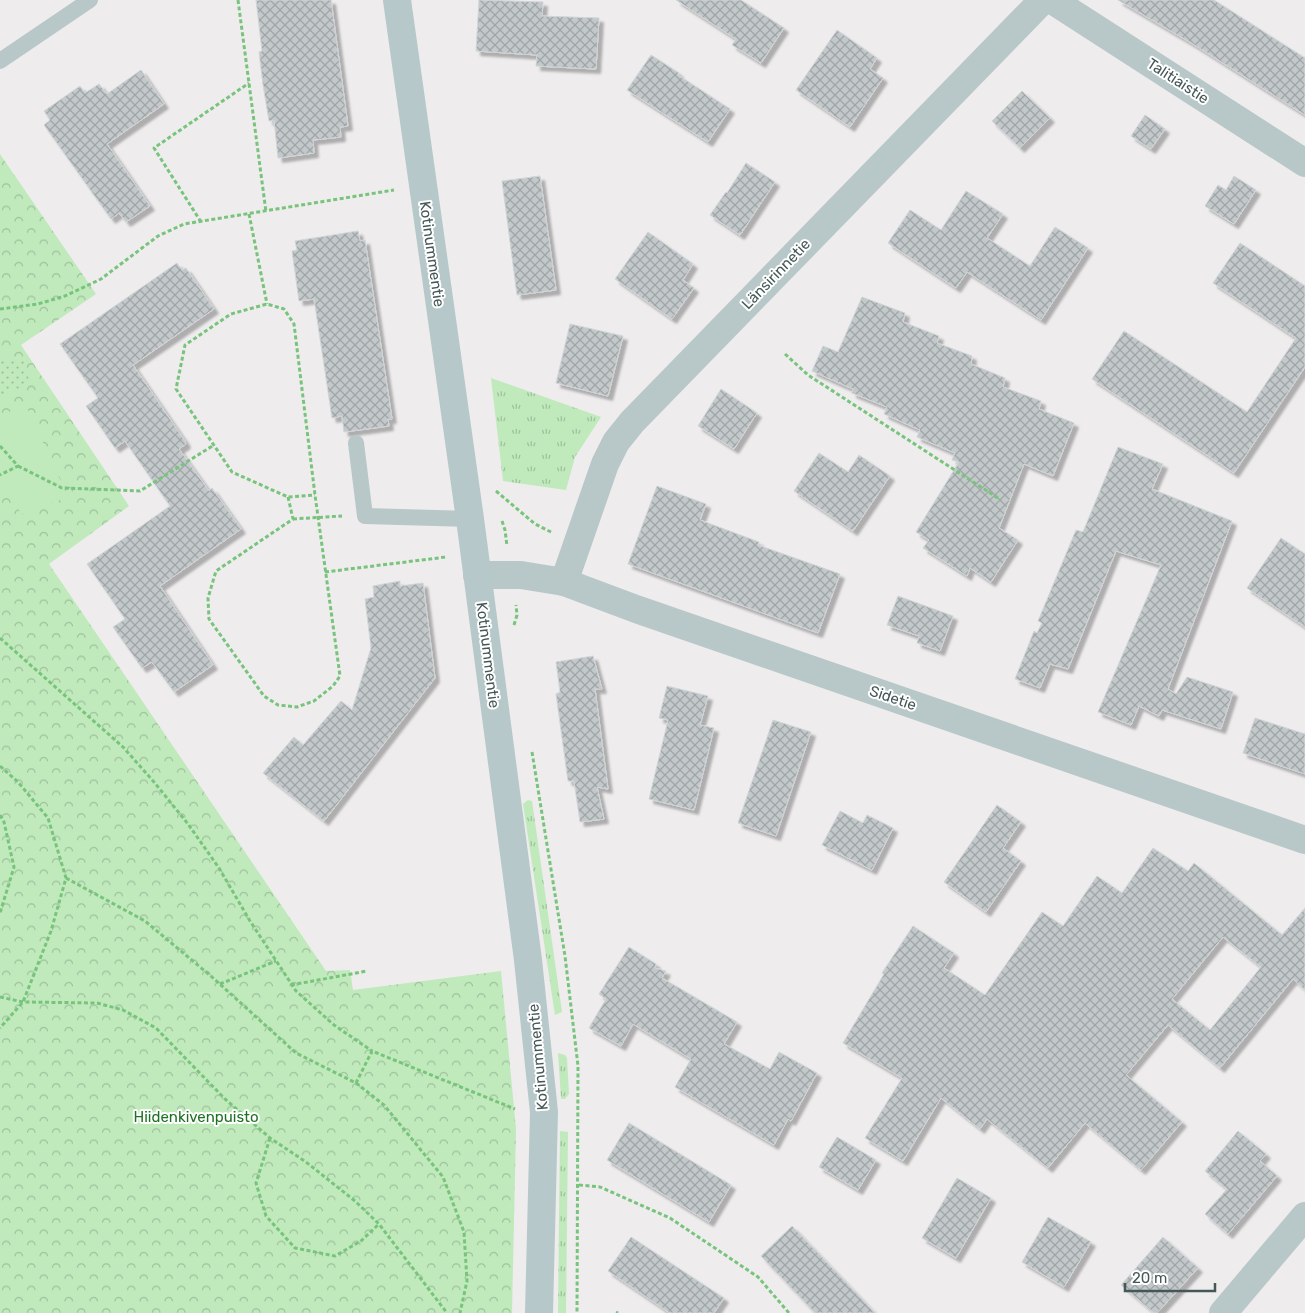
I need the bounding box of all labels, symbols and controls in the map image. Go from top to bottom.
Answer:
street label: Talitiaistie [1144,54,1212,108]
street label: Kotinummentie [416,200,448,308]
street label: Länsirinnetie [738,235,814,313]
street label: Kotinummentie [473,601,503,709]
street label: Sidetie [867,682,919,714]
street label: Kotinummentie [524,1003,552,1111]
park label: Hiidenkivenpuisto [134,1108,259,1126]
scale bar [1125,1260,1215,1292]
text: 20 m [1132,1269,1167,1287]

